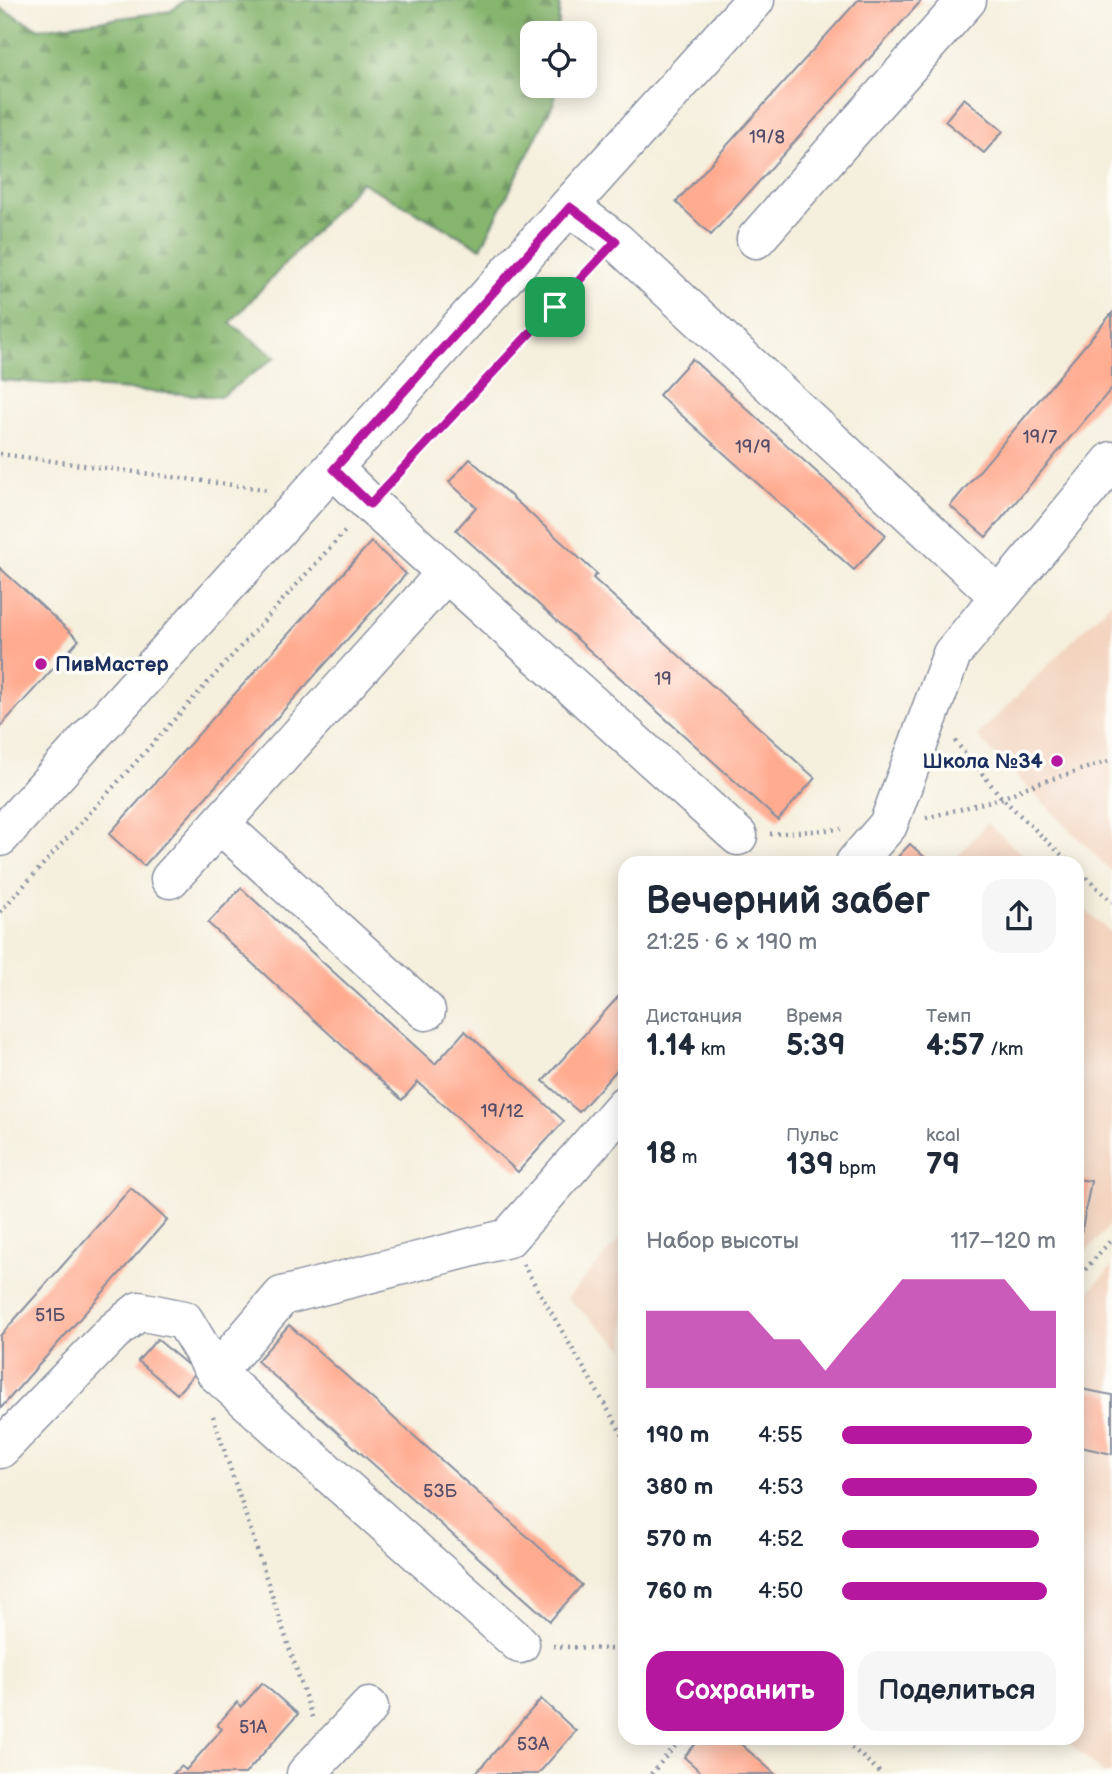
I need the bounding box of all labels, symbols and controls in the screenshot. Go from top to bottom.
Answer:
map controls [520,21,597,98]
button: locate [520,21,597,98]
house number: 19/8 [749,127,785,148]
pin [525,277,585,337]
icon: arrive [536,288,574,326]
house number: 19/7 [1023,427,1057,448]
house number: 19/9 [735,437,771,458]
place label: ПивМастер [55,652,169,677]
marker: ПивМастер [33,656,49,672]
house number: 19 [654,669,672,690]
place label: Школа №34 [922,749,1044,774]
marker: Школа №34 [1049,753,1065,769]
text: Вечерний забег [646,879,930,924]
button: share [982,879,1056,953]
text: 21:25 · 6 × 190 m [646,928,817,956]
text: Дистанция [646,1005,742,1028]
text: Время [786,1005,842,1028]
text: Темп [926,1005,971,1028]
text: 1.14 [646,1028,696,1064]
text: 5:39 [786,1028,846,1064]
text: 4:57 [926,1028,985,1064]
text: km [696,1038,726,1061]
text: /km [985,1038,1024,1061]
house number: 19/12 [480,1101,524,1122]
text: Пульс [786,1124,839,1147]
text: kcal [926,1124,960,1147]
text: 18 [646,1136,677,1172]
text: m [677,1146,698,1169]
text: 139 [786,1147,834,1183]
text: 79 [926,1147,960,1183]
text: bpm [834,1157,876,1180]
text: Набор высоты [646,1227,799,1255]
text: 117–120 m [951,1227,1056,1255]
house number: 51Б [35,1305,65,1326]
text: 190 m [646,1421,709,1449]
text: 4:55 [758,1421,803,1449]
text: 380 m [646,1473,713,1501]
text: 4:53 [758,1473,804,1501]
house number: 53Б [423,1481,457,1502]
text: 570 m [646,1525,712,1553]
text: 4:52 [758,1525,803,1553]
text: 760 m [646,1577,713,1605]
text: 4:50 [758,1577,803,1605]
button: Сохранить [646,1651,844,1731]
button: Поделиться [858,1651,1056,1731]
house number: 51А [239,1717,267,1738]
house number: 53А [517,1734,549,1755]

